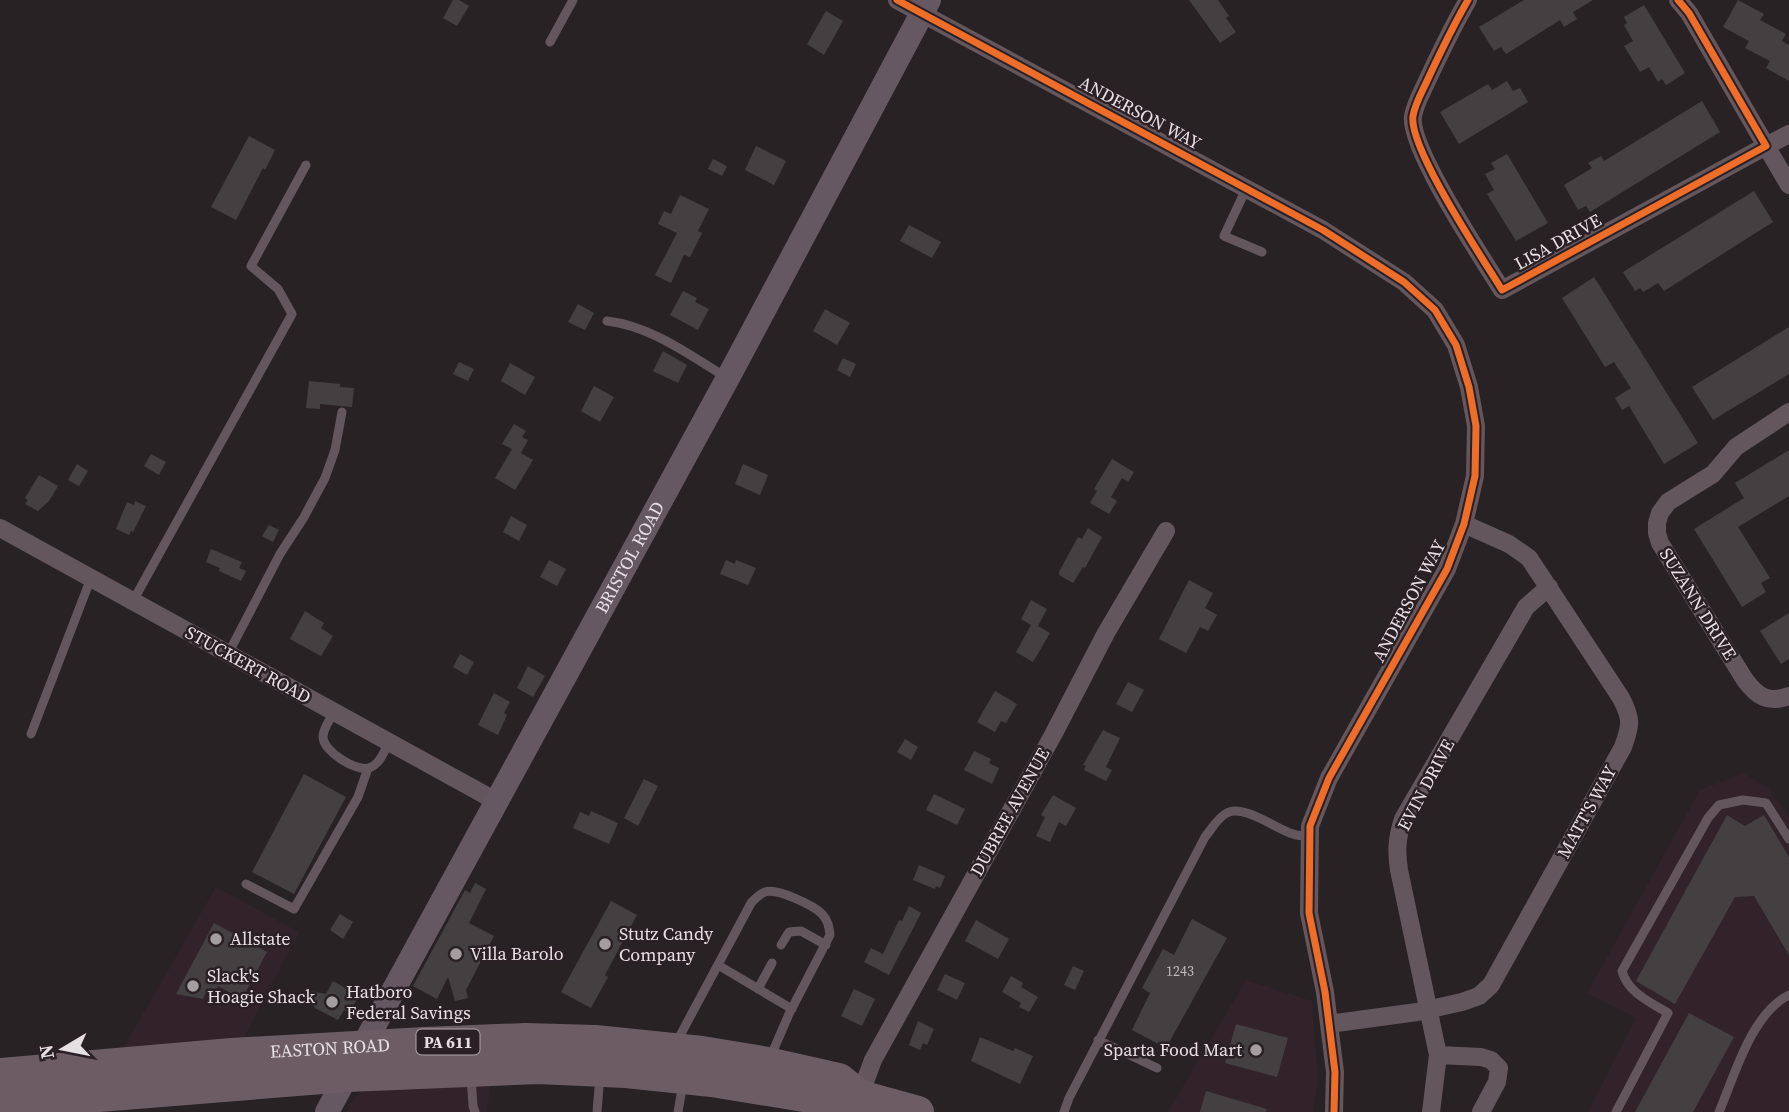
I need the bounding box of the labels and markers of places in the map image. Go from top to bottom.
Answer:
place label: Stutz Candy Company [619,921,714,967]
place label: Allstate [230,926,291,951]
marker: Allstate [208,931,224,947]
marker: Stutz Candy Company [597,936,613,952]
place label: Villa Barolo [470,941,564,966]
marker: Villa Barolo [448,946,464,962]
place label: Slack's Hoagie Shack [207,963,315,1009]
marker: Slack's Hoagie Shack [185,978,201,994]
place label: Hatboro Federal Savings [346,979,471,1025]
marker: Hatboro Federal Savings [324,994,340,1010]
place label: Sparta Food Mart [1104,1037,1242,1062]
marker: Sparta Food Mart [1248,1042,1264,1058]

